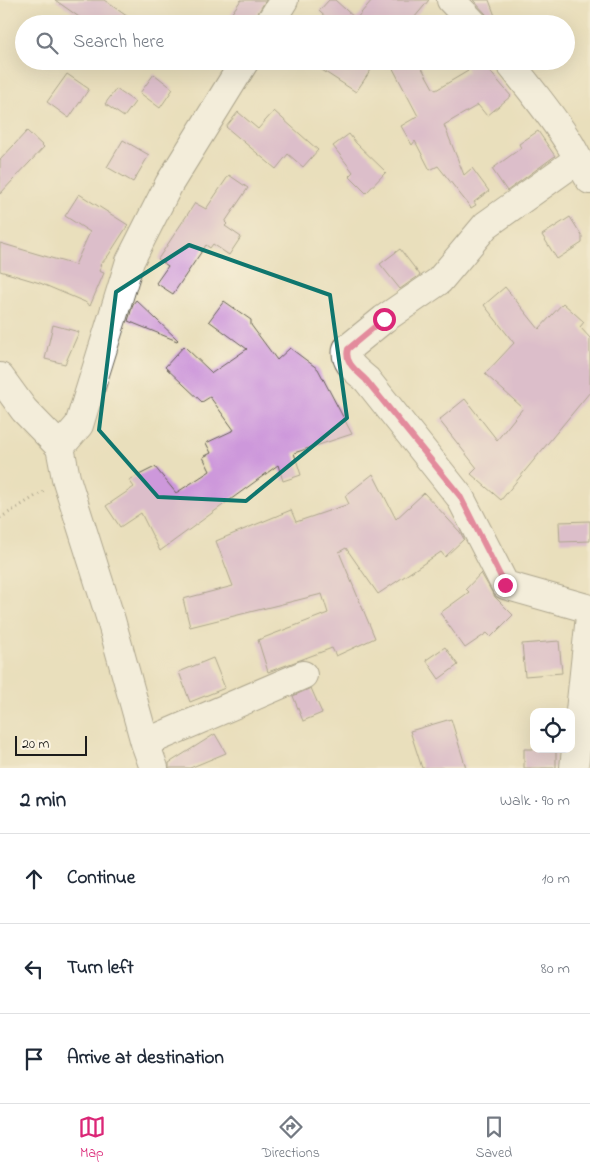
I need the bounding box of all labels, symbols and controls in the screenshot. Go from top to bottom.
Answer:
search box [15,15,575,70]
icon: search [33,29,61,57]
text: Search here [73,29,164,56]
route start [373,308,396,331]
route end [494,574,517,597]
map controls [530,708,575,753]
button: locate [530,708,575,753]
scale bar [15,733,88,756]
text: 20 m [22,734,49,755]
text: 2 min [20,786,66,816]
text: Walk · 90 m [500,789,570,813]
icon: ahead [20,865,48,893]
text: Continue [67,865,135,892]
text: 10 m [542,867,570,891]
icon: left [20,955,48,983]
text: Turn left [67,955,134,982]
text: 80 m [541,957,570,981]
icon: arrive [20,1045,48,1073]
text: Arrive at destination [67,1045,224,1072]
tab: Map [78,1113,106,1164]
tab: Directions [262,1113,320,1164]
tab: Saved [476,1113,512,1164]

